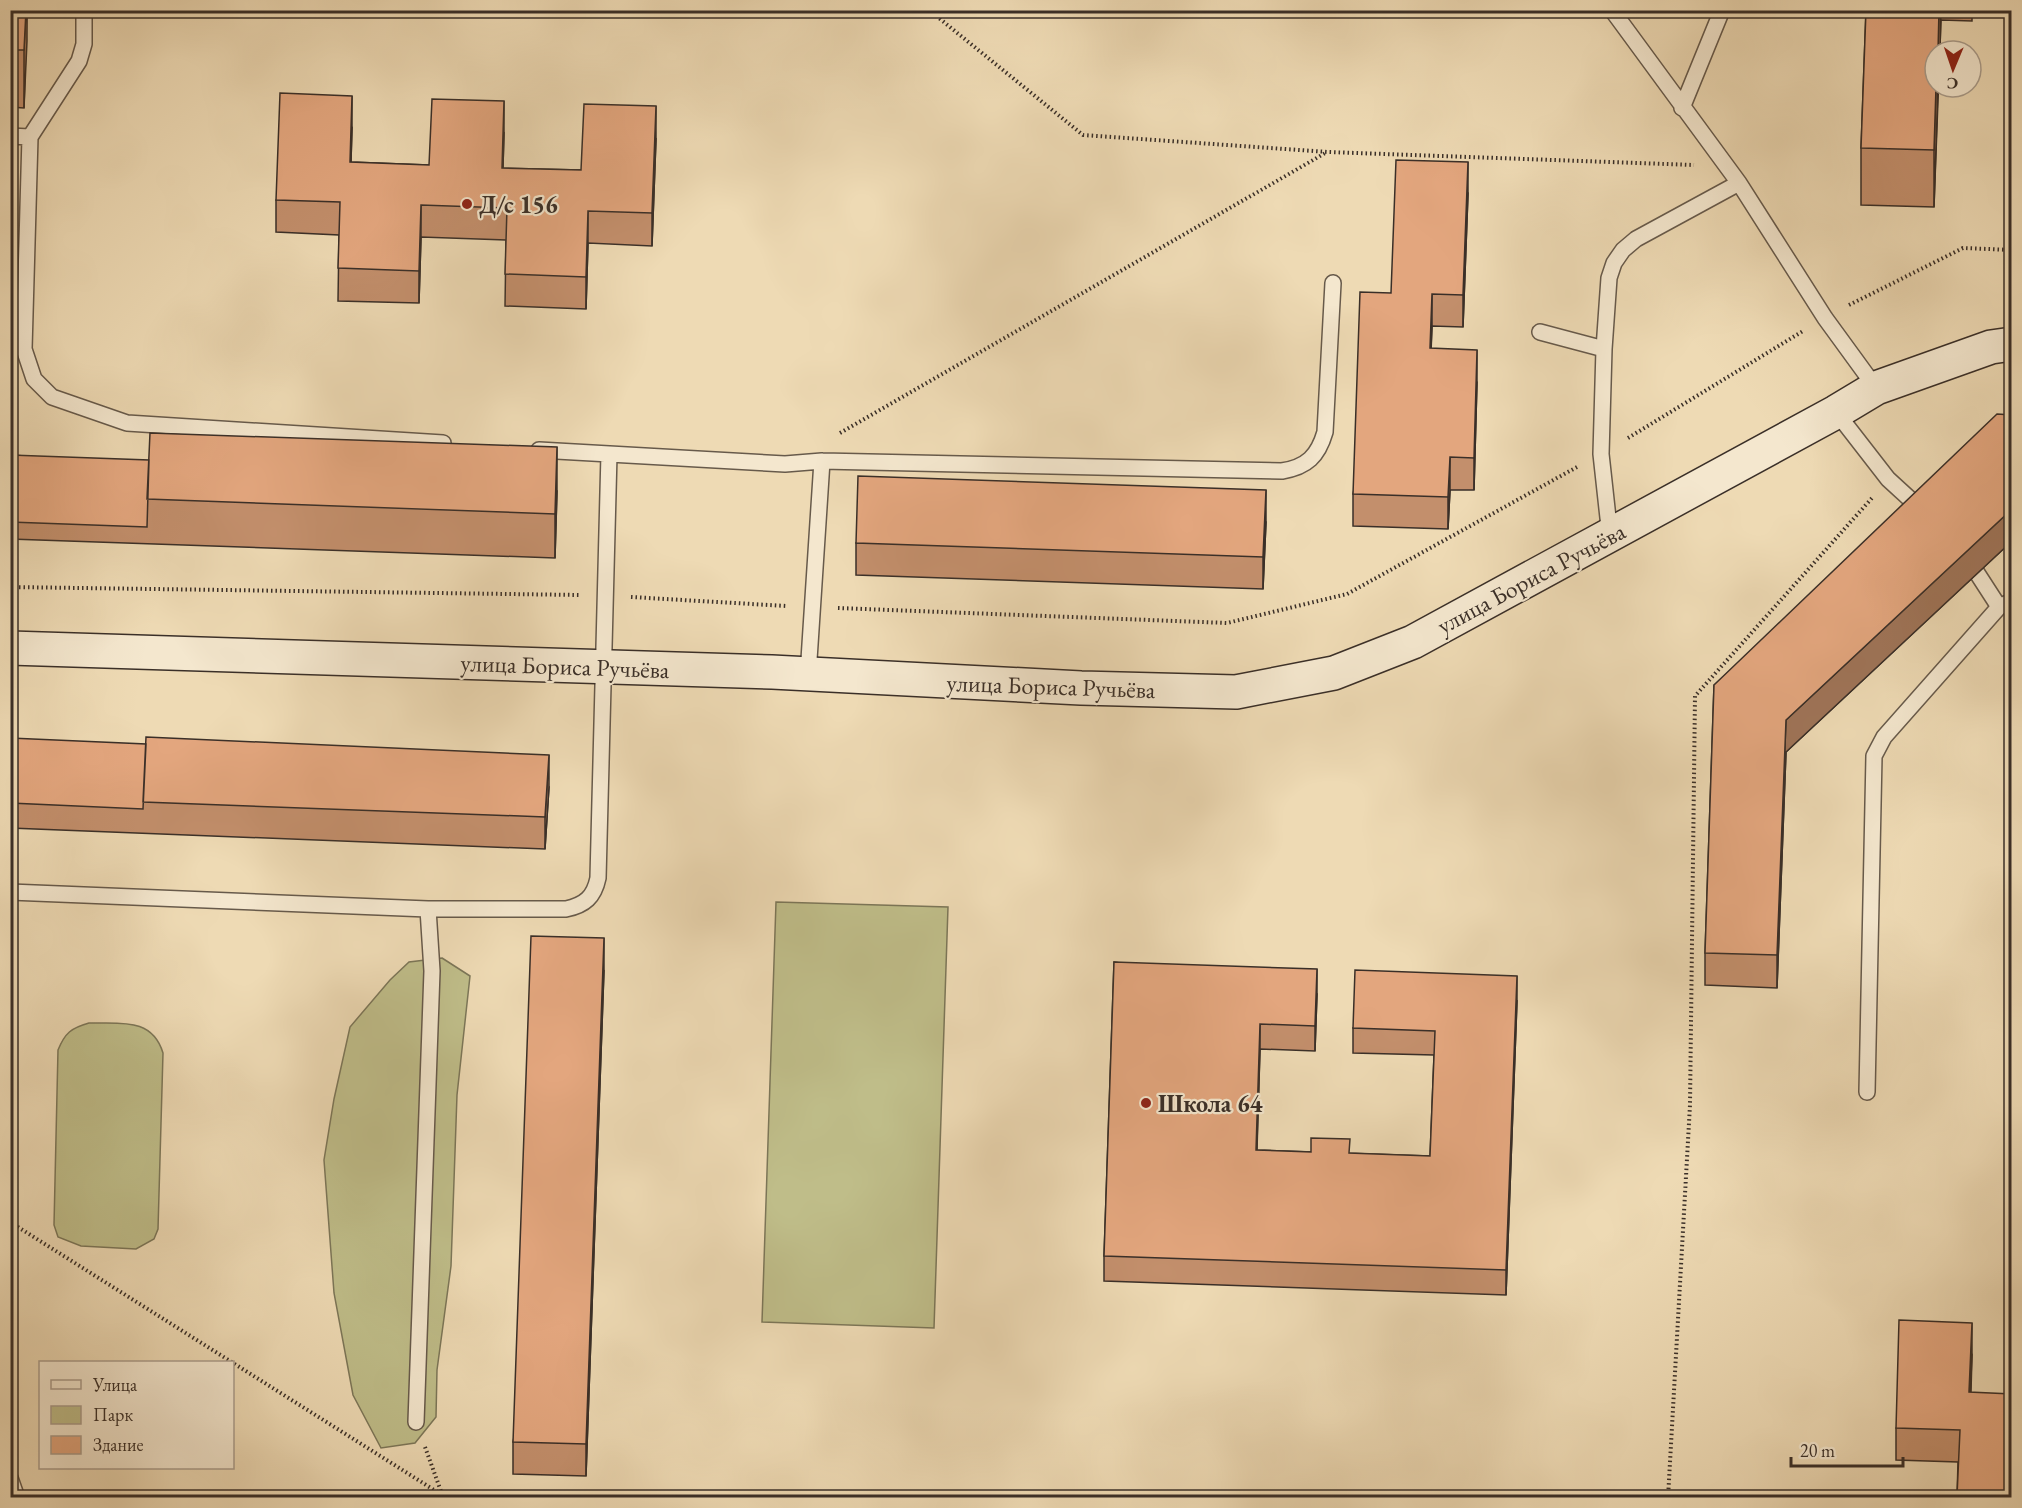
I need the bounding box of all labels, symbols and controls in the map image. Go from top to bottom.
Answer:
north arrow [1923,39,1983,99]
text: С [1946,73,1959,94]
place label: Д/с 156 [479,189,558,220]
marker: Д/с 156 [460,197,474,211]
street label: улица Бориса Ручьёва [1431,515,1631,641]
street label: улица Бориса Ручьёва [460,647,670,685]
street label: улица Бориса Ручьёва [946,667,1156,705]
place label: Школа 64 [1158,1088,1263,1119]
marker: Школа 64 [1139,1096,1153,1110]
legend [39,1361,234,1469]
text: Улица [92,1373,138,1396]
text: Парк [93,1403,133,1426]
scale bar [1791,1430,1904,1468]
text: Здание [93,1433,143,1456]
text: 20 m [1800,1439,1835,1462]

